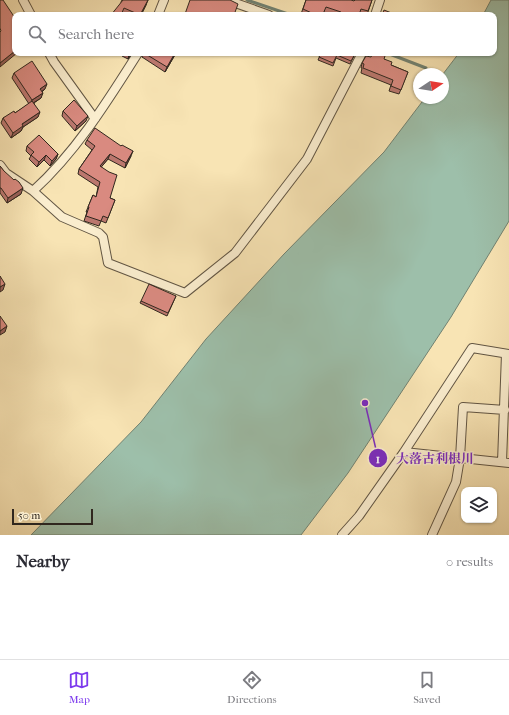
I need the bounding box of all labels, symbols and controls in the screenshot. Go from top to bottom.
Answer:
search box [12,12,497,56]
icon: search [26,23,48,45]
text: Search here [58,25,134,43]
north arrow [413,68,449,104]
callout: 大落古利根川 [368,446,482,471]
text: 大落古利根川 [396,451,474,466]
text: 1 [376,452,380,466]
map controls [461,487,497,523]
button: layers [461,487,497,523]
scale bar [12,507,93,526]
text: 50 m [18,509,40,522]
text: Nearby [16,551,70,571]
text: 0 results [446,554,493,569]
tab: Map [68,669,90,706]
tab: Directions [227,669,277,706]
tab: Saved [413,669,441,706]

